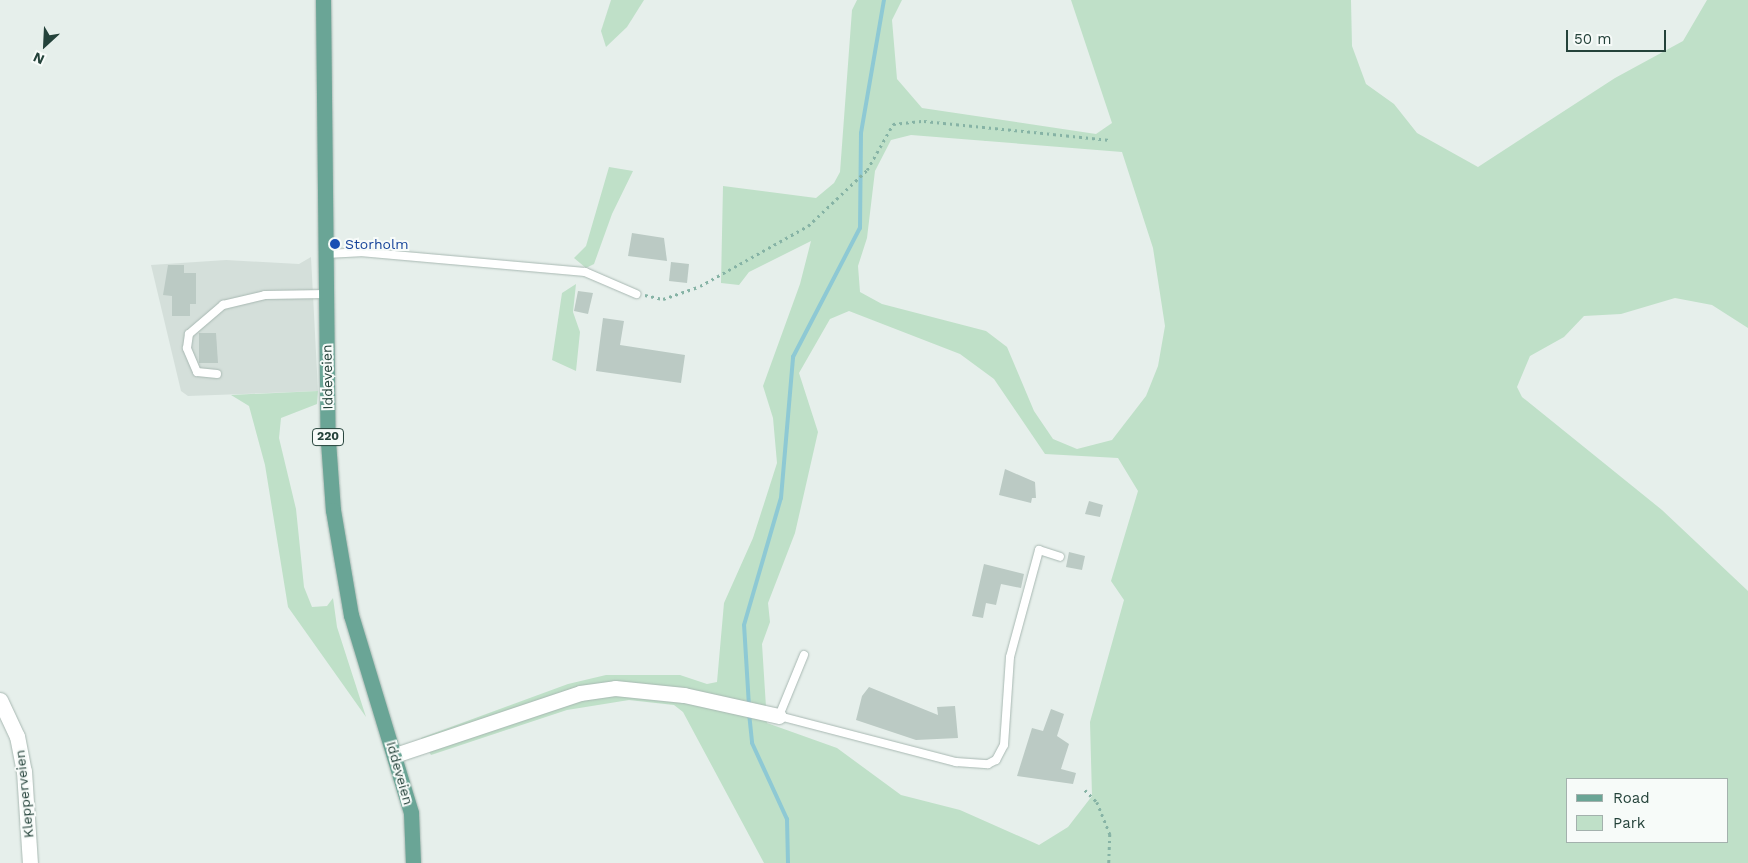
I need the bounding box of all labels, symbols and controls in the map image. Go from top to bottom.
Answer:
north arrow [20,20,70,70]
scale bar [1568,20,1668,52]
text: 50 m [1574,30,1611,48]
text: N [31,49,47,68]
place label: Storholm [345,236,409,252]
marker: Storholm [329,238,341,250]
street label: Iddeveien [318,344,336,410]
road number: 220 [312,428,344,447]
street label: Iddeveien [383,739,417,807]
street label: Klepperveien [11,749,37,839]
legend [1566,778,1728,843]
text: Road [1613,789,1650,807]
text: Park [1613,814,1645,832]

